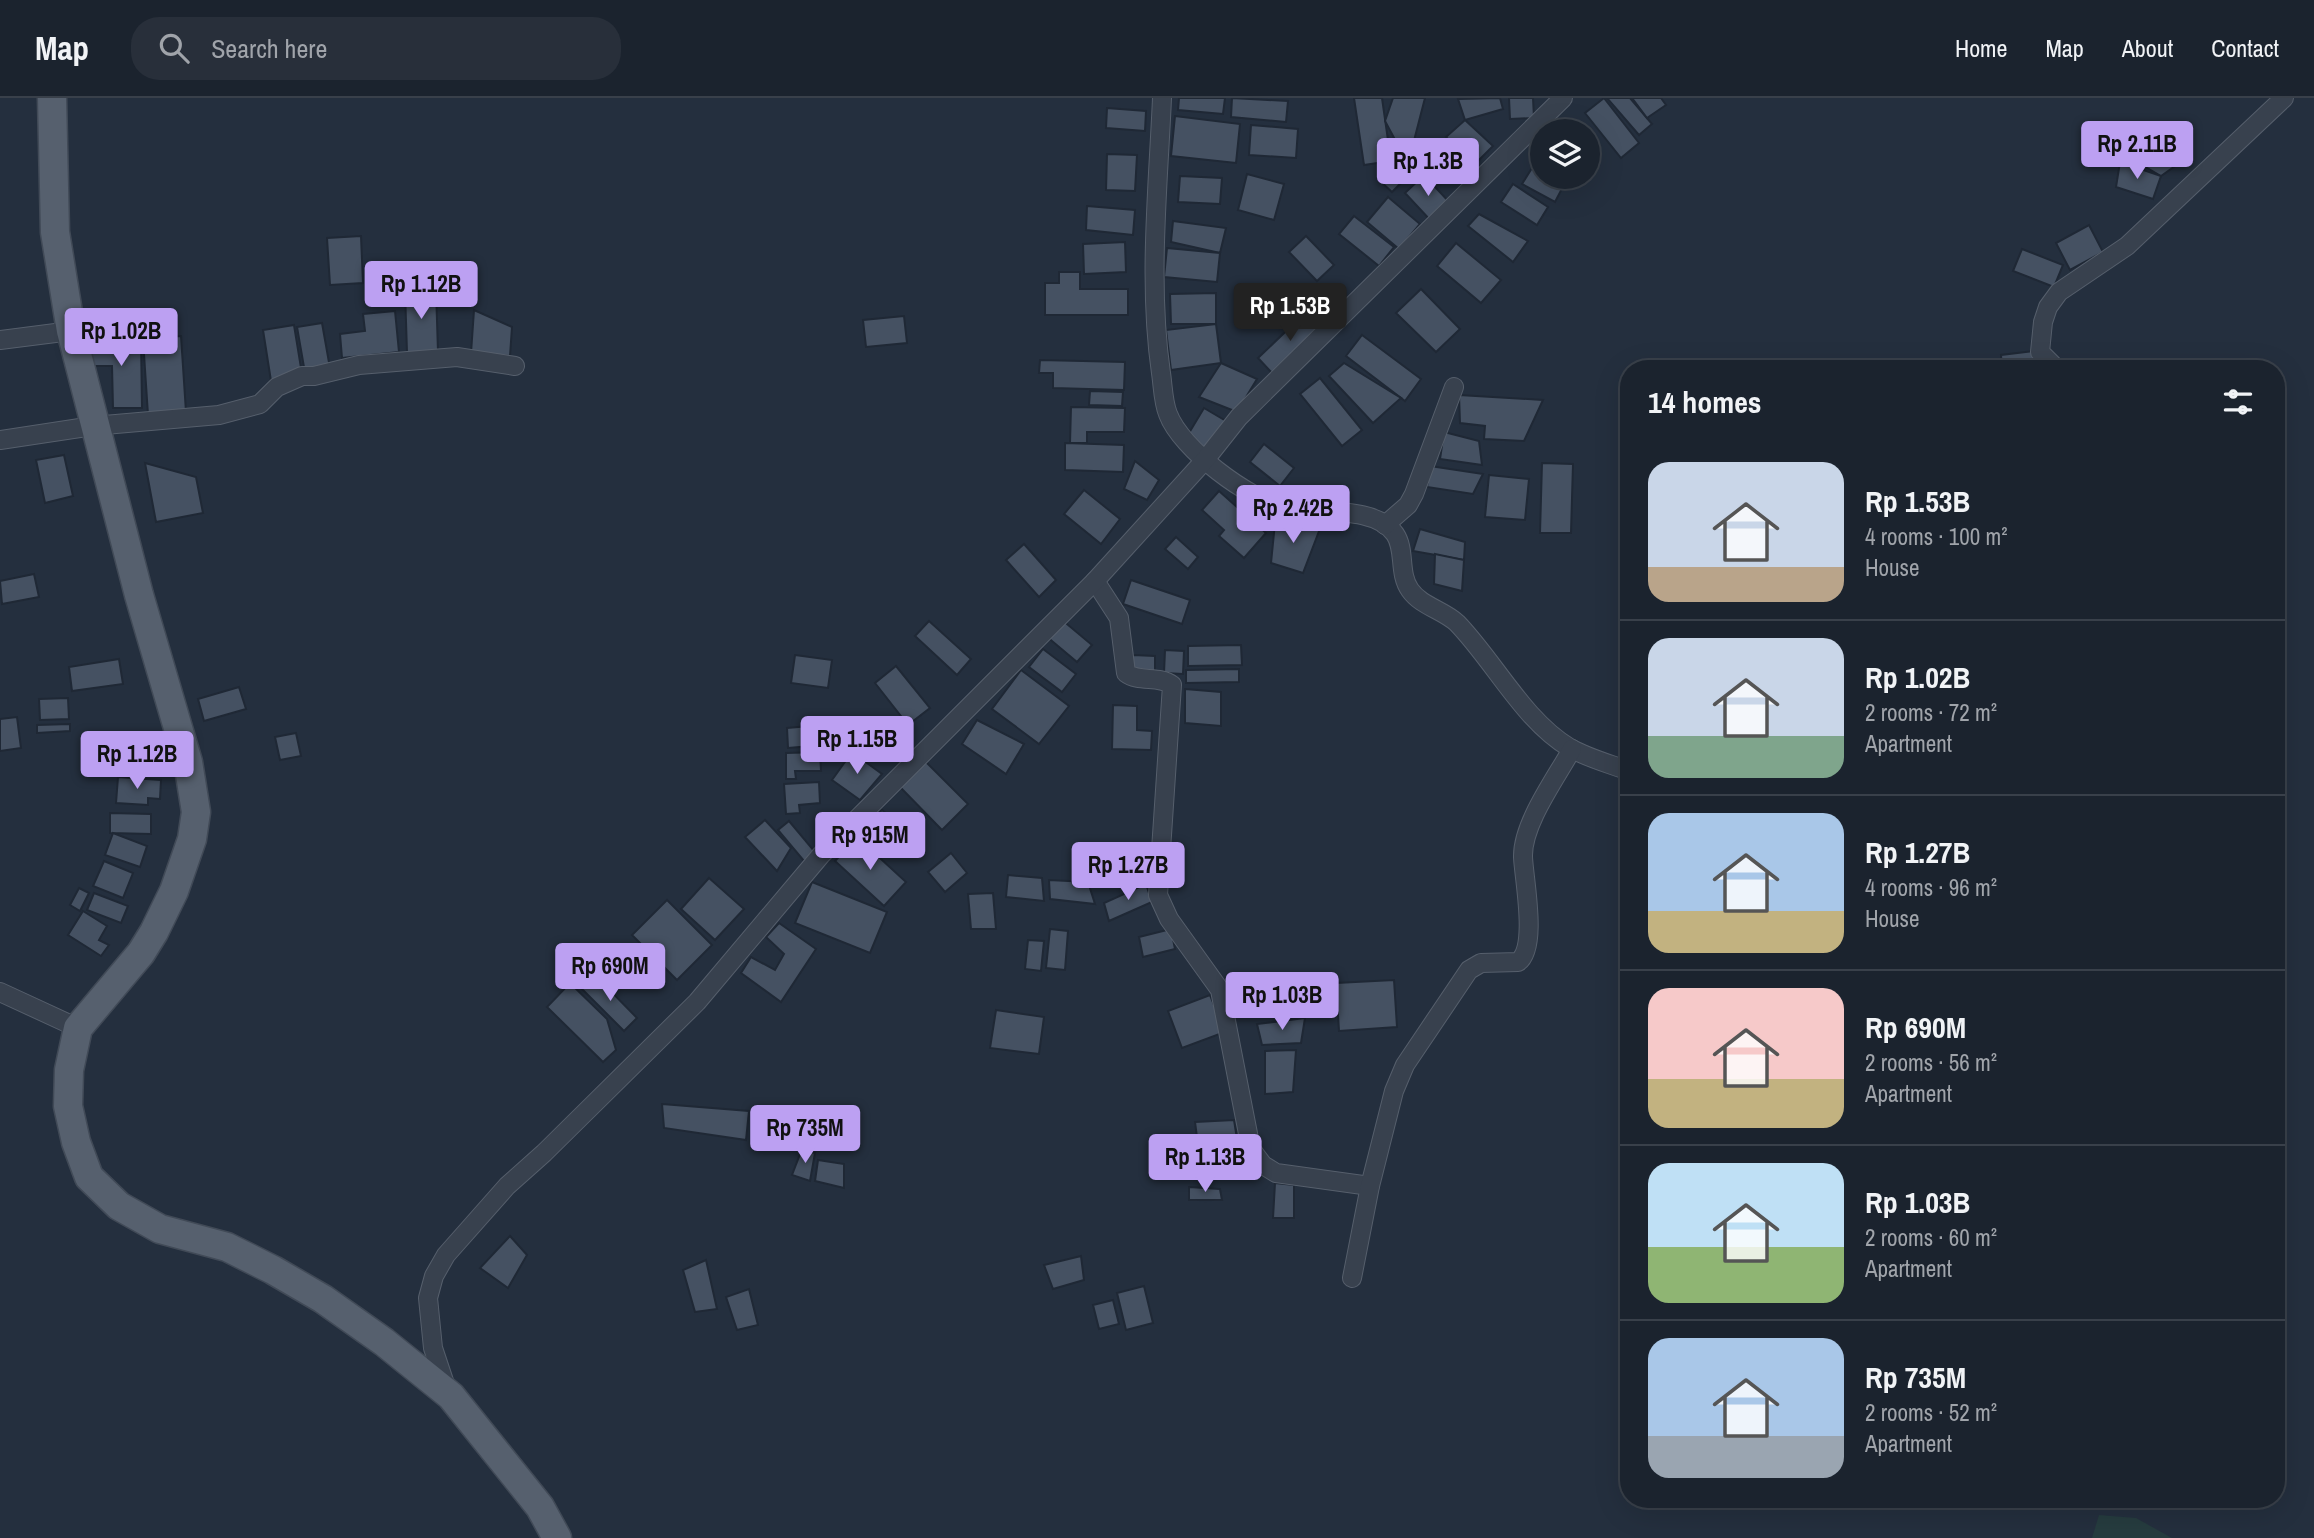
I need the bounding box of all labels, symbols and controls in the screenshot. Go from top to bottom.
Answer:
search box [131,17,621,80]
text: Map [35,26,89,70]
icon: search [155,29,193,67]
text: Search here [211,31,327,66]
text: Home [1955,32,2007,64]
text: Map [2045,32,2084,64]
text: About [2122,32,2173,64]
text: Contact [2211,32,2279,64]
map controls [1530,119,1600,189]
button: layers [1530,119,1600,189]
pin: Rp 2.11B [2065,122,2209,181]
text: Rp 2.11B [2097,128,2177,159]
pin: Rp 1.3B [1363,139,1493,198]
text: Rp 1.3B [1393,145,1463,176]
pin: Rp 1.12B [349,262,493,321]
text: Rp 1.12B [381,268,461,299]
pin: Rp 1.53B [1218,284,1362,343]
text: Rp 1.53B [1250,290,1330,321]
pin: Rp 1.02B [49,308,193,368]
text: Rp 1.02B [81,315,161,346]
text: 14 homes [1648,382,1762,422]
icon: filters [2219,383,2257,421]
text: Rp 1.53B [1865,481,1970,521]
pin: Rp 2.42B [1221,486,1365,545]
icon: home [1704,490,1788,574]
text: Rp 2.42B [1253,492,1333,523]
text: 4 rooms · 100 m² [1865,521,2008,552]
text: House [1865,552,1920,583]
text: Rp 1.02B [1865,657,1970,697]
icon: home [1704,666,1788,750]
text: 2 rooms · 72 m² [1865,697,1997,728]
pin: Rp 1.15B [785,716,929,776]
text: Rp 1.15B [817,723,897,754]
text: Apartment [1865,728,1952,759]
pin: Rp 1.12B [65,732,209,791]
text: Rp 1.12B [97,738,177,769]
pin: Rp 915M [805,812,935,872]
text: Rp 915M [831,819,909,850]
text: Rp 1.27B [1865,832,1970,872]
icon: home [1704,841,1788,925]
pin: Rp 1.27B [1056,842,1200,902]
text: Rp 1.27B [1088,849,1168,880]
text: 4 rooms · 96 m² [1865,872,1997,903]
text: House [1865,903,1920,934]
pin: Rp 690M [545,944,675,1003]
text: Rp 690M [571,950,649,981]
pin: Rp 1.03B [1210,972,1354,1032]
text: Rp 1.03B [1242,979,1322,1010]
text: Rp 690M [1865,1007,1966,1047]
icon: home [1704,1016,1788,1100]
text: 2 rooms · 56 m² [1865,1047,1997,1078]
text: Apartment [1865,1078,1952,1109]
pin: Rp 735M [740,1105,870,1165]
text: Rp 735M [766,1112,844,1143]
pin: Rp 1.13B [1133,1134,1277,1194]
text: Rp 1.13B [1165,1141,1245,1172]
text: Rp 1.03B [1865,1182,1970,1222]
icon: home [1704,1191,1788,1275]
text: 2 rooms · 60 m² [1865,1222,1997,1253]
text: Apartment [1865,1253,1952,1284]
text: Rp 735M [1865,1357,1966,1397]
icon: home [1704,1366,1788,1450]
text: 2 rooms · 52 m² [1865,1397,1997,1428]
text: Apartment [1865,1428,1952,1459]

